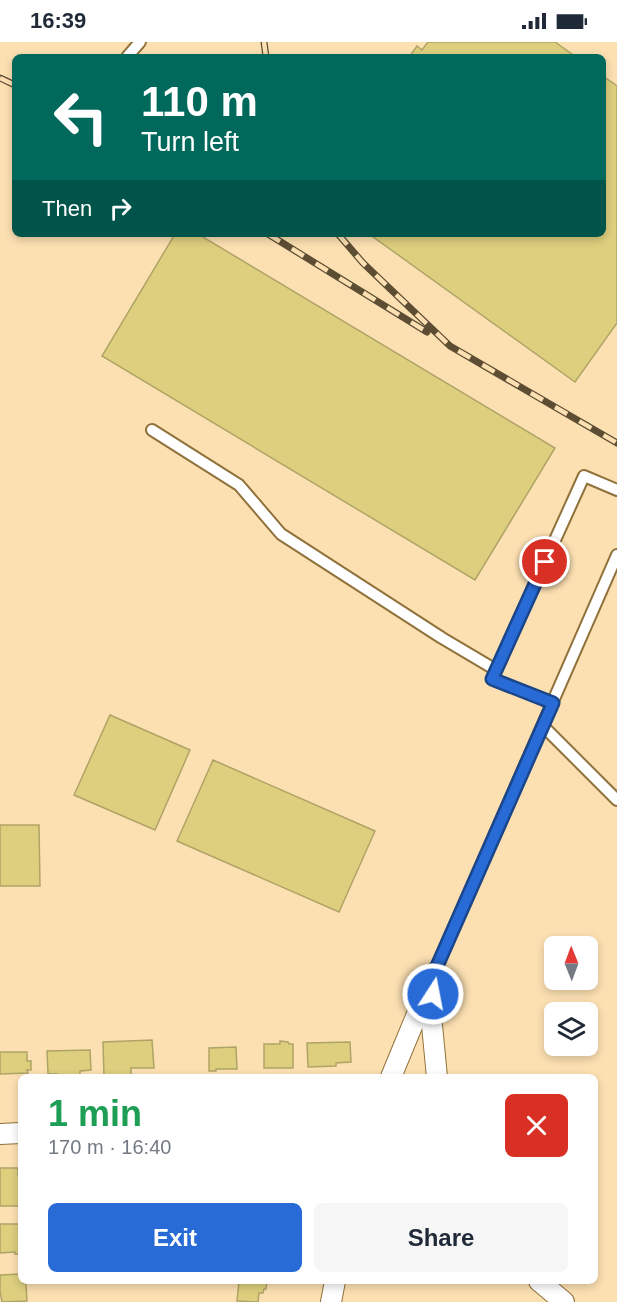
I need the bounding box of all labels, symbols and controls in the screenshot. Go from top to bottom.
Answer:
text: 16:39 [30,8,86,33]
icon: left [42,78,120,156]
text: 110 m [141,78,258,125]
text: Turn left [141,127,239,157]
icon: right [104,192,137,225]
text: Then [42,196,92,221]
pin [519,536,570,587]
icon: arrive [528,545,561,578]
north arrow [544,936,598,990]
map controls [544,936,598,1056]
position arrow [401,962,465,1026]
button: layers [544,1002,598,1056]
text: 1 min [48,1093,142,1134]
button: close [505,1094,568,1157]
text: 170 m · 16:40 [48,1136,171,1158]
button: Exit [48,1203,302,1272]
button: Share [314,1203,568,1272]

